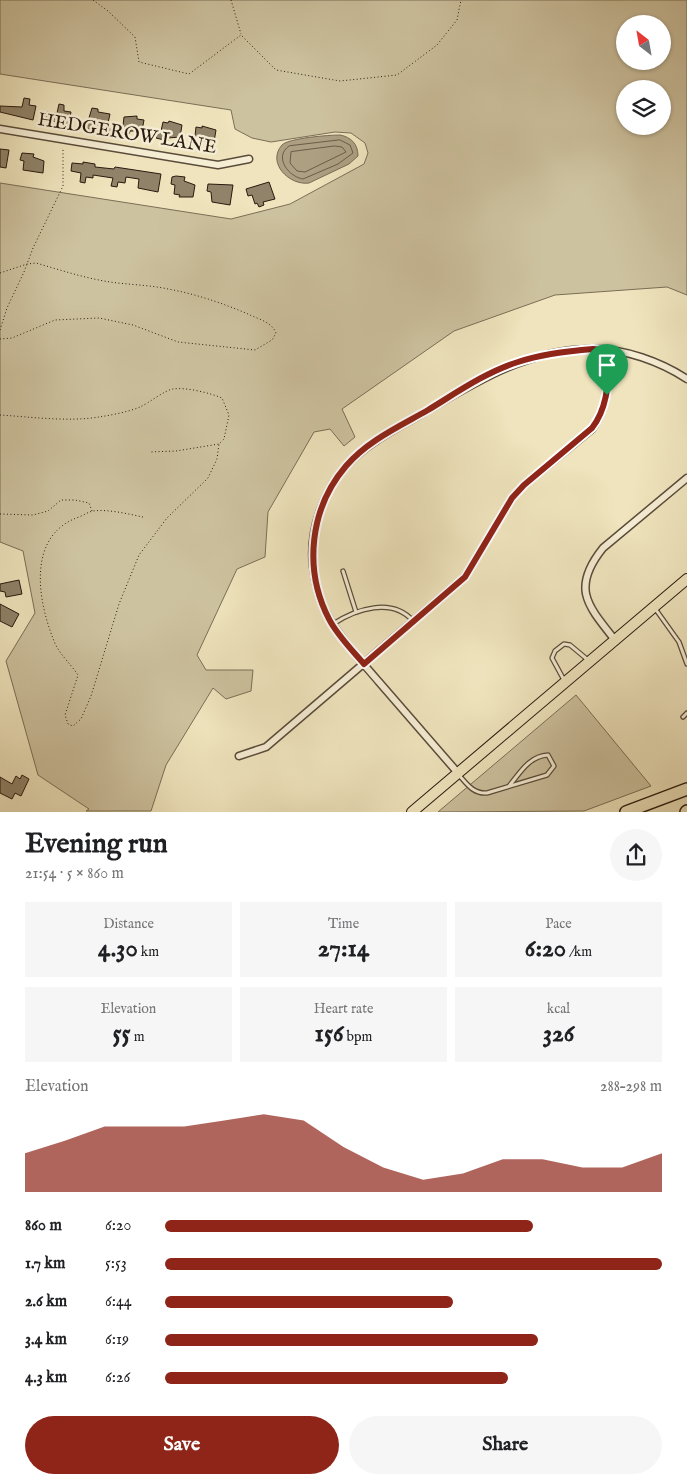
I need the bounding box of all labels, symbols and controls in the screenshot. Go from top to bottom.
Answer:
north arrow [616,15,671,70]
map controls [616,15,671,135]
button: layers [616,80,671,135]
street label: HEDGEROW LANE [36,108,218,160]
pin [586,344,628,395]
icon: arrive [593,351,621,379]
text: Evening run [25,827,168,862]
button: share [610,829,662,881]
text: 21:54 · 5 × 860 m [25,864,124,884]
text: Distance [103,915,154,933]
text: Time [328,915,359,933]
text: Pace [545,915,572,933]
text: 4.30 [98,933,138,965]
text: 27:14 [318,933,369,965]
text: 6:20 [525,933,566,965]
text: km [138,943,159,961]
text: /km [566,943,592,961]
text: Elevation [101,1000,156,1018]
text: Heart rate [314,1000,373,1018]
text: kcal [547,1000,570,1018]
text: 55 [113,1018,131,1050]
text: 156 [315,1018,343,1050]
text: 326 [543,1018,574,1050]
text: m [131,1028,145,1046]
text: bpm [343,1028,372,1046]
text: Elevation [25,1077,88,1097]
text: 288–298 m [600,1077,662,1097]
text: 860 m [25,1216,62,1236]
text: 6:20 [105,1216,131,1236]
text: 1.7 km [25,1254,65,1274]
text: 5:53 [105,1254,127,1274]
text: 2.6 km [25,1292,67,1312]
text: 6:44 [105,1292,132,1312]
text: 3.4 km [25,1330,67,1350]
text: 6:19 [105,1330,129,1350]
text: 4.3 km [25,1368,67,1388]
text: 6:26 [105,1368,130,1388]
button: Save [25,1416,339,1474]
button: Share [349,1416,662,1474]

